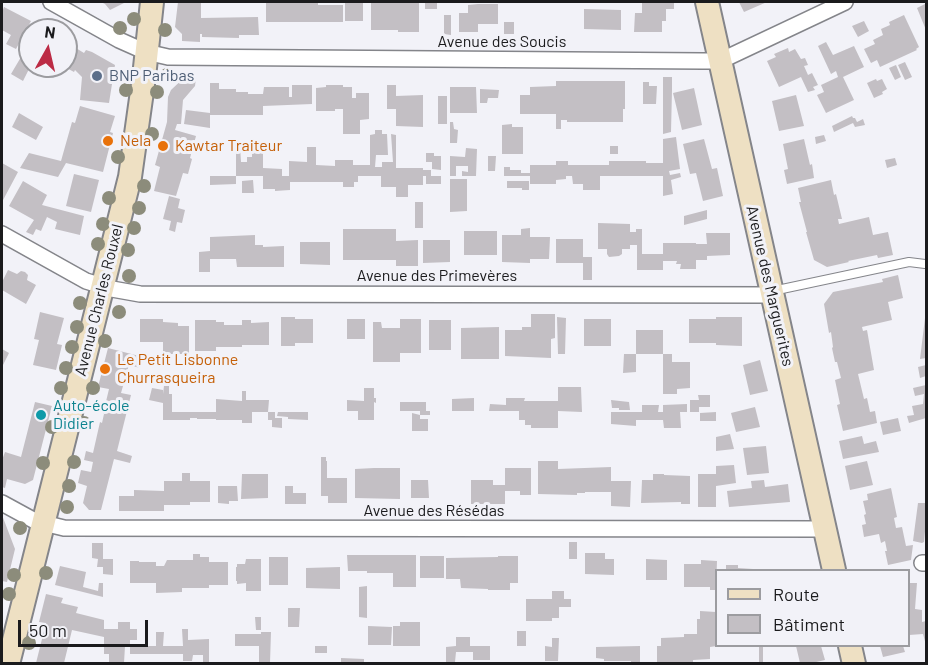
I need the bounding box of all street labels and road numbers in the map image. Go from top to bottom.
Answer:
street label: Avenue des Soucis [438,32,566,52]
street label: Avenue des Marguerites [742,204,798,368]
street label: Avenue Charles Rouxel [71,222,127,378]
street label: Avenue des Primevères [357,266,517,286]
street label: Avenue des Résédas [363,501,505,521]

